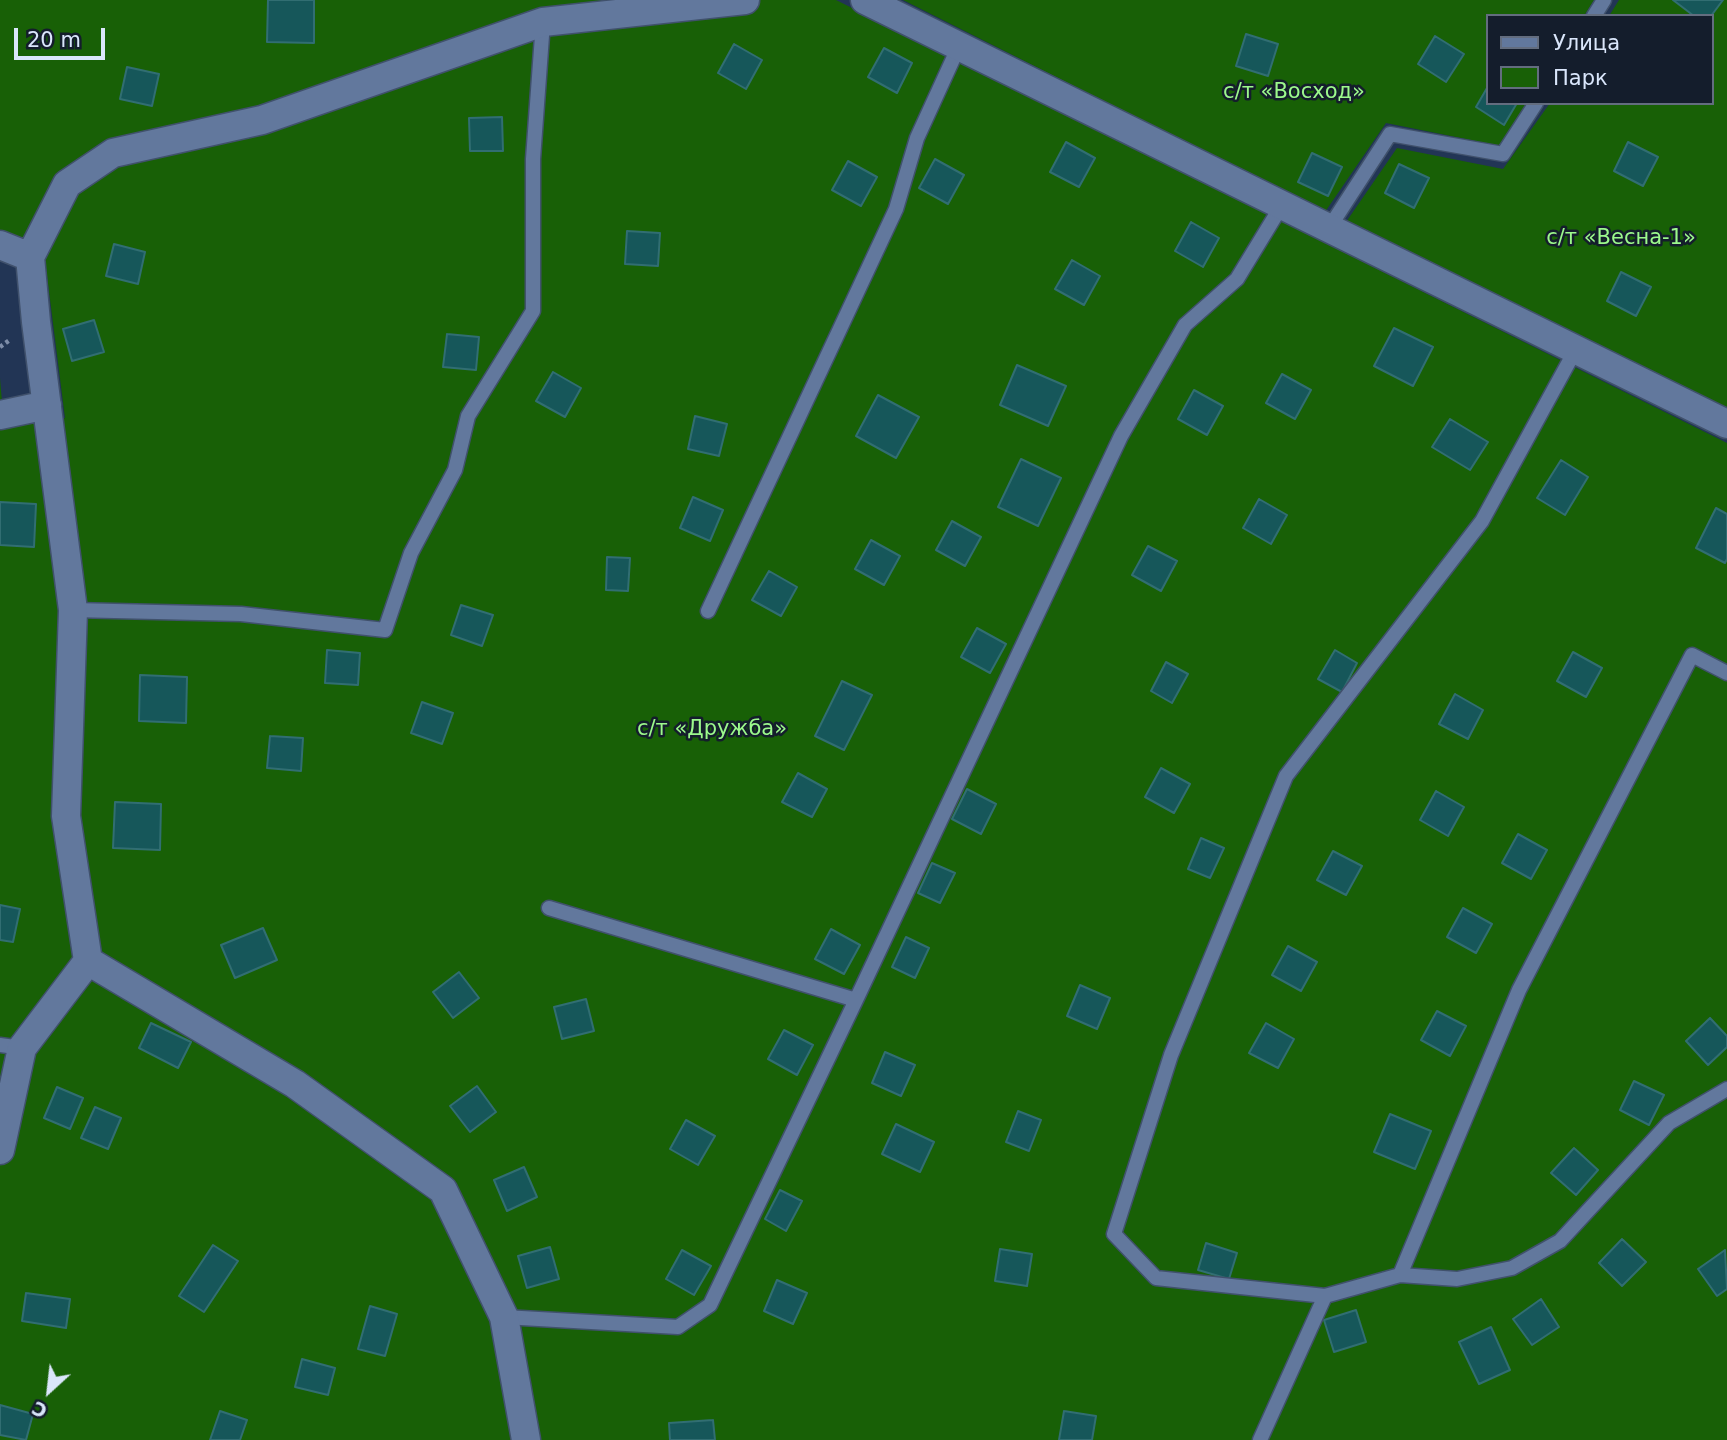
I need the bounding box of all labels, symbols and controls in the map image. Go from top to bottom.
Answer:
scale bar [18,14,108,58]
legend [1486,14,1713,105]
text: 20 m [27,28,81,52]
text: Улица [1553,31,1620,55]
text: Парк [1553,66,1608,90]
park label: с/т «Восход» [1223,80,1365,106]
park label: с/т «Весна-1» [1546,226,1696,252]
park label: с/т «Дружба» [637,717,787,743]
north arrow [14,1356,84,1426]
text: С [28,1397,51,1423]

